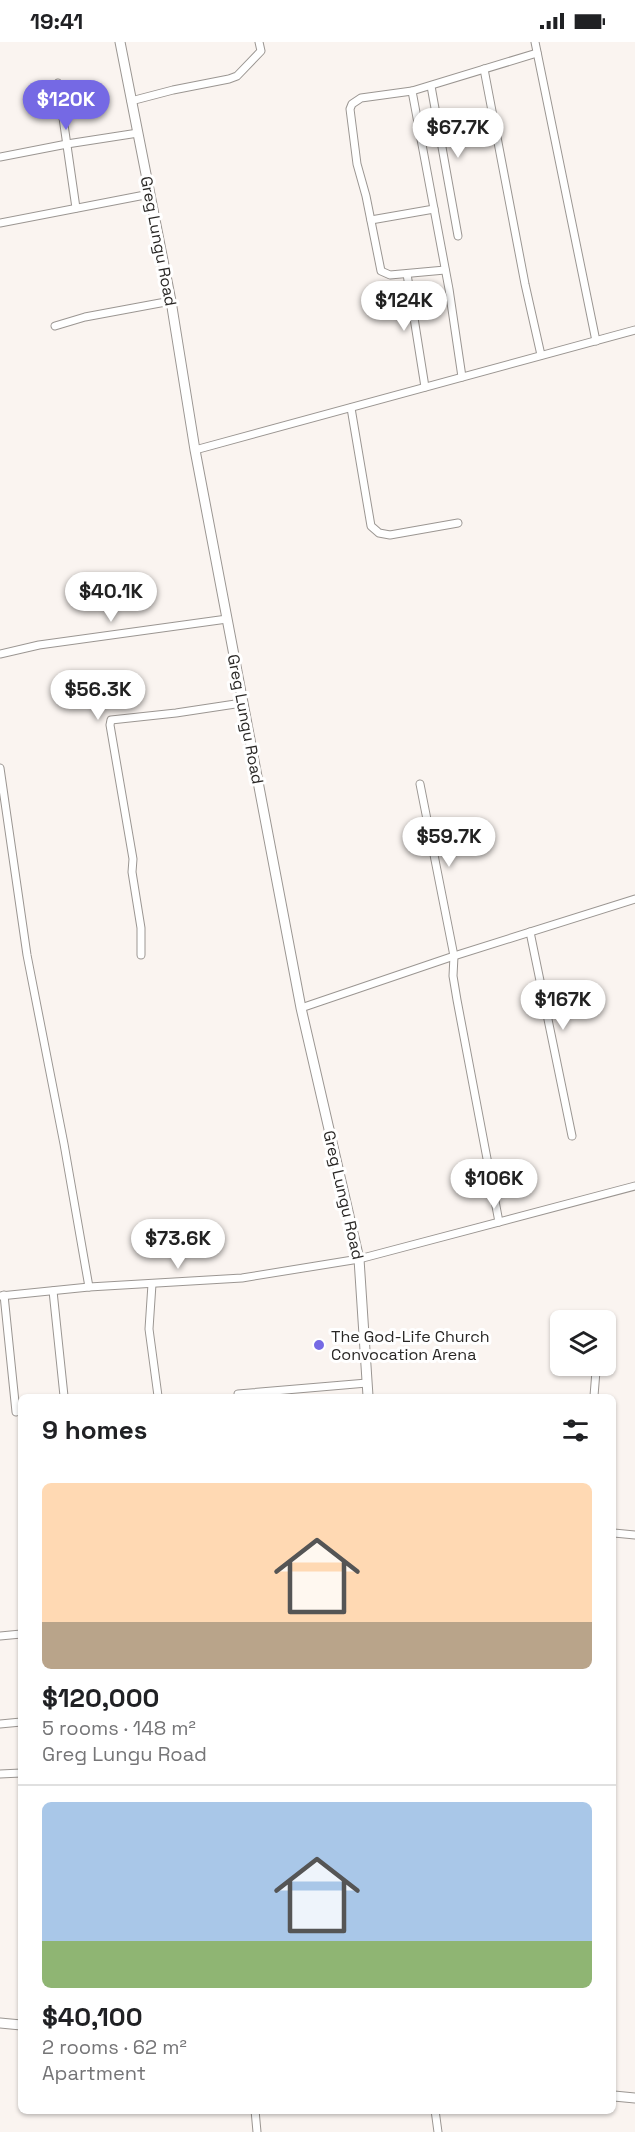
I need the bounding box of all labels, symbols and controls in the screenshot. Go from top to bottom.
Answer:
text: 19:41 [30,7,83,35]
pin: $120K [24,80,108,131]
text: $120K [37,86,95,112]
pin: $67.7K [409,108,507,159]
text: $67.7K [427,114,489,140]
street label: Greg Lungu Road [136,174,181,308]
pin: $124K [362,281,446,332]
text: $124K [375,287,433,313]
pin: $40.1K [62,572,160,623]
text: $40.1K [79,578,143,604]
street label: Greg Lungu Road [223,652,268,786]
pin: $56.3K [49,670,147,721]
text: $56.3K [64,676,132,702]
pin: $59.7K [400,817,498,868]
text: $59.7K [416,823,482,849]
pin: $167K [521,980,605,1031]
text: $167K [535,986,591,1012]
street label: Greg Lungu Road [318,1128,369,1262]
pin: $106K [452,1159,536,1210]
text: $106K [465,1165,524,1191]
pin: $73.6K [129,1219,227,1270]
text: $73.6K [145,1225,211,1251]
map controls [550,1310,616,1376]
button: layers [550,1310,616,1376]
place label: The God-Life Church Convocation Arena [331,1326,490,1365]
marker: The God-Life Church Convocation Arena [312,1338,326,1352]
text: 9 homes [42,1413,147,1447]
icon: filters [559,1414,592,1447]
icon: home [263,1522,371,1630]
text: $120,000 [42,1681,159,1715]
text: 5 rooms · 148 m² [42,1715,196,1741]
text: Greg Lungu Road [42,1741,207,1767]
icon: home [263,1841,371,1949]
text: $40,100 [42,2000,143,2034]
text: 2 rooms · 62 m² [42,2034,187,2060]
text: Apartment [42,2060,146,2086]

